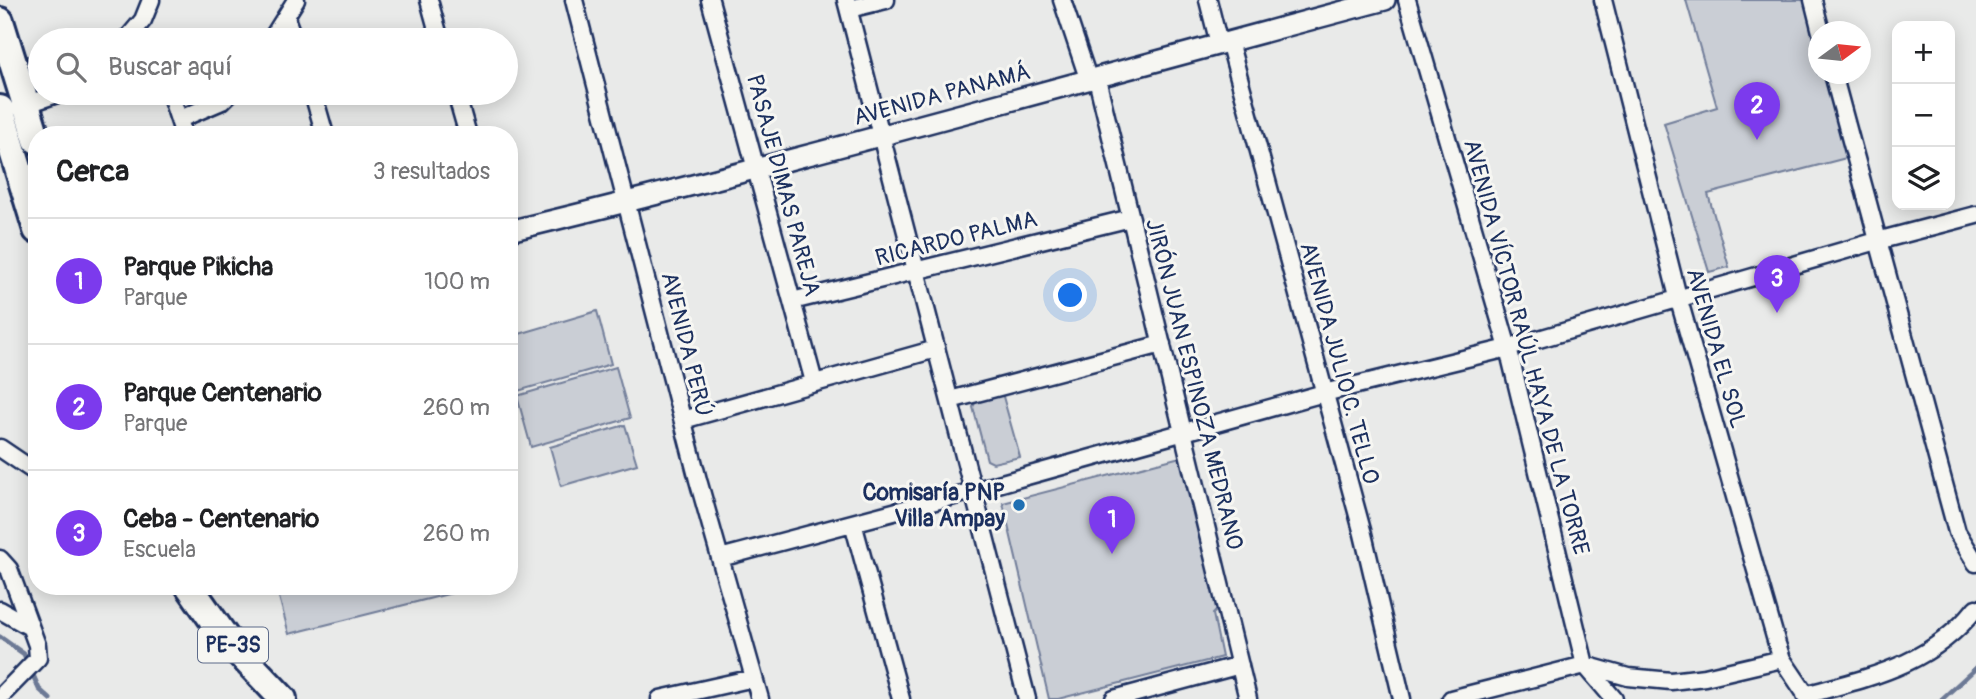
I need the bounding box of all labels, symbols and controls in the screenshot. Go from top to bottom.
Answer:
north arrow [1808,21,1871,84]
map controls [1892,21,1955,210]
button: + [1892,21,1955,84]
search box [28,28,518,105]
icon: search [52,48,90,86]
text: Buscar aquí [108,51,232,83]
street label: AVENIDA PANAMÁ [850,57,1034,132]
street label: PASAJE DIMAS PAREJA [740,71,827,299]
pin: 2 [1734,82,1780,140]
button: − [1892,84,1955,147]
street label: AVENIDA VÍCTOR RAÚL HAYA DE LA TORRE [1457,136,1596,558]
button: layers [1892,147,1955,210]
text: Cerca [56,153,129,190]
text: 3 resultados [373,157,490,186]
street label: RICARDO PALMA [872,204,1040,273]
street label: JIRÓN JUAN ESPINOZA MEDRANO [1139,215,1251,553]
street label: AVENIDA JULIO C. TELLO [1293,239,1386,487]
text: Parque Pikicha [123,251,273,283]
pin: 3 [1754,255,1800,313]
street label: AVENIDA EL SOL [1680,265,1753,432]
text: 1 [75,267,84,296]
text: 100 m [424,267,490,296]
street label: AVENIDA PERÚ [655,269,718,419]
your location [1053,278,1087,312]
text: Parque [123,283,187,312]
text: Parque Centenario [123,377,322,409]
text: 2 [73,393,85,422]
text: 260 m [423,393,490,422]
text: Parque [123,409,187,438]
place label: Comisaría PNP Villa Ampay [862,478,1005,533]
pin: 1 [1089,496,1135,554]
marker: Comisaría PNP Villa Ampay [1011,497,1027,513]
text: Ceba - Centenario [123,503,319,535]
text: 3 [73,519,85,548]
text: 260 m [423,519,490,548]
text: Escuela [123,535,196,564]
road number: PE-3S [198,628,268,662]

